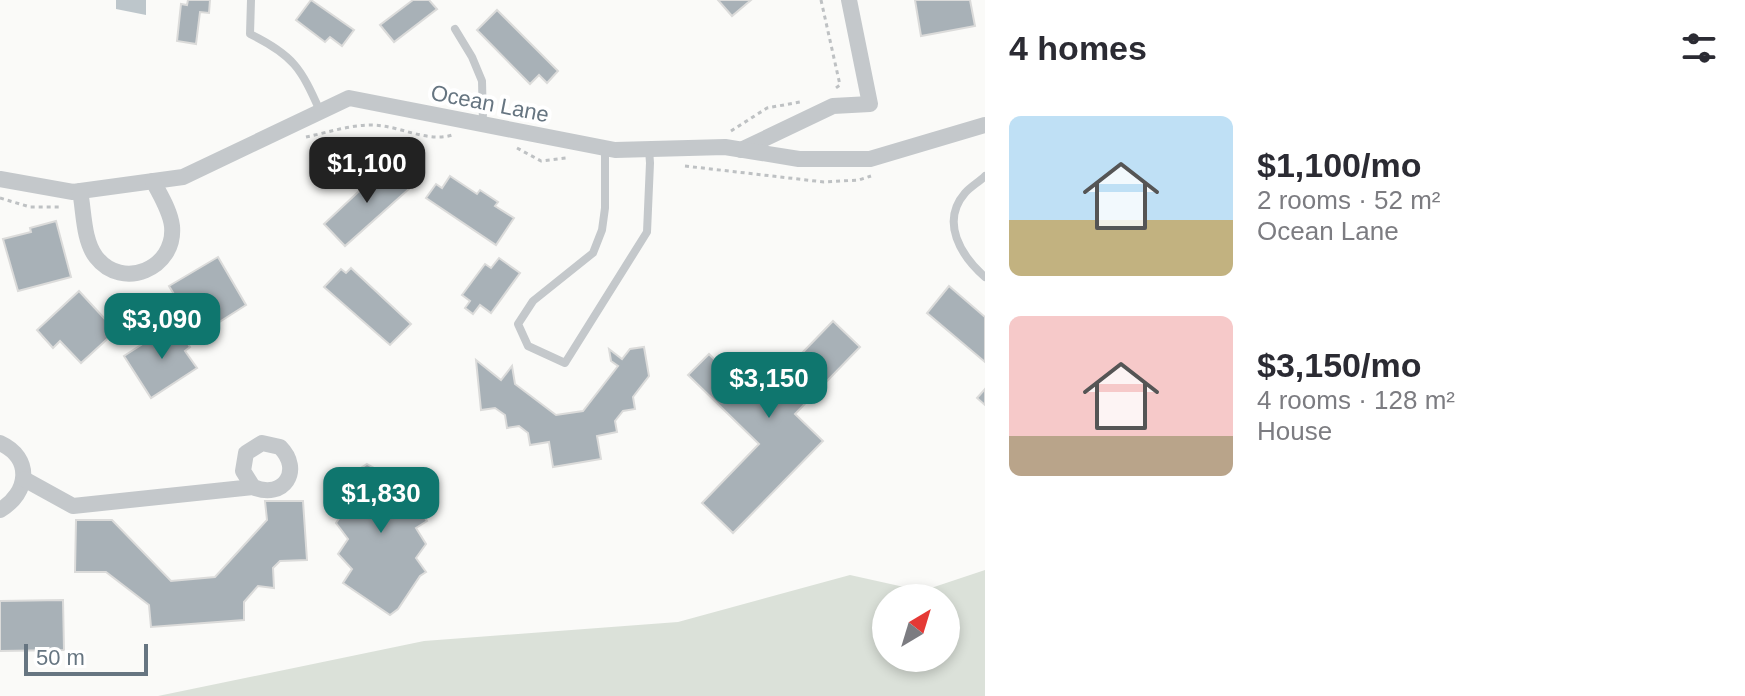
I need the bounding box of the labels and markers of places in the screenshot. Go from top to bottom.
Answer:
pin: $1,100 [302,137,432,205]
pin: $3,090 [97,293,227,361]
pin: $3,150 [704,352,834,420]
pin: $1,830 [316,467,446,535]

